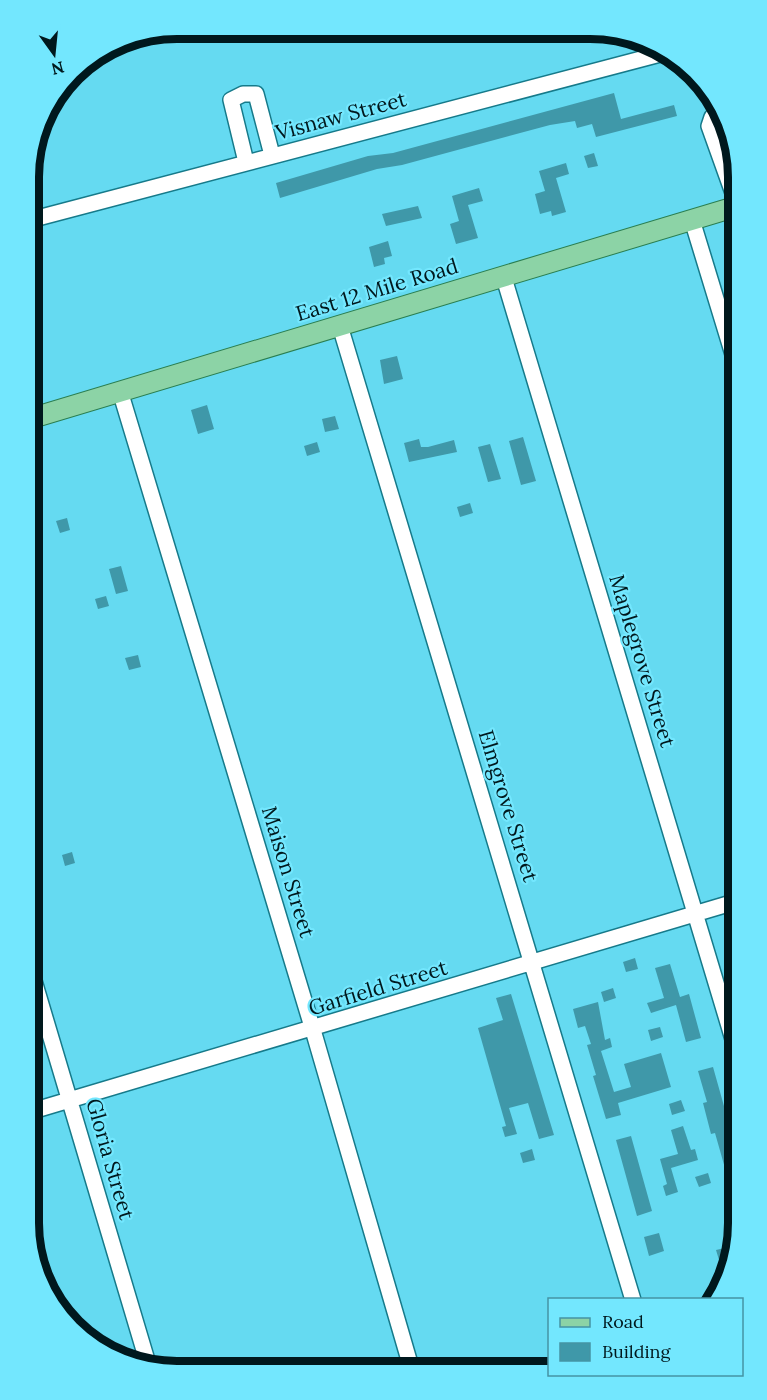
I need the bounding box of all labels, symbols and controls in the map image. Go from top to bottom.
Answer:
north arrow [24,24,84,84]
text: N [49,57,66,80]
street label: Visnaw Street [272,85,410,146]
street label: East 12 Mile Road [292,252,461,327]
street label: Maplegrove Street [603,571,682,751]
street label: Elmgrove Street [473,727,545,886]
street label: Maison Street [256,803,321,942]
street label: Garfield Street [305,953,451,1021]
street label: Gloria Street [80,1095,141,1223]
legend [548,1298,743,1376]
text: Road [602,1310,644,1333]
text: Building [602,1340,672,1363]

